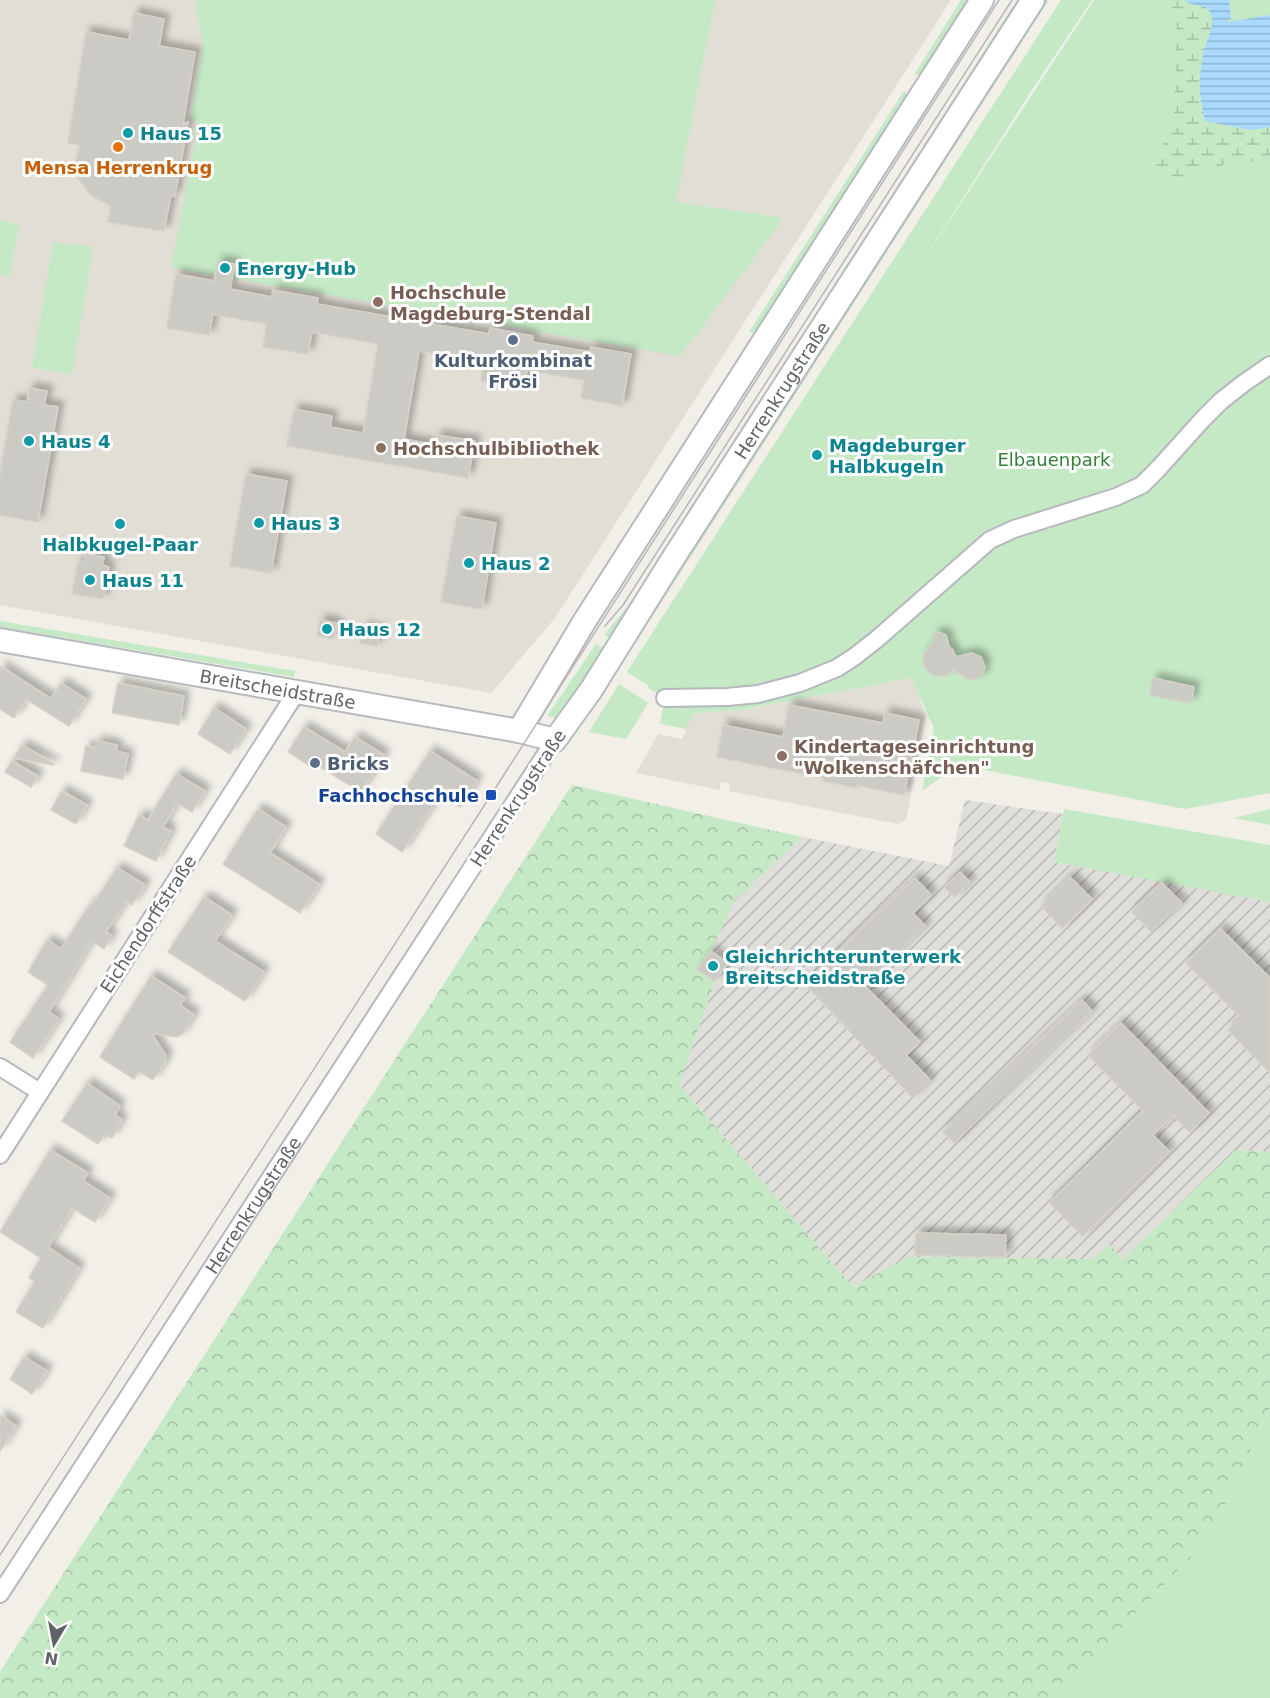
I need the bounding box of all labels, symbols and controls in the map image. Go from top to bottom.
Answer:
place label: Haus 15 [140,123,222,144]
marker: Haus 15 [121,126,135,140]
marker: Mensa Herrenkrug [111,140,125,154]
place label: Mensa Herrenkrug [24,157,212,178]
place label: Energy-Hub [237,258,356,279]
marker: Energy-Hub [218,261,232,275]
place label: Hochschule Magdeburg-Stendal [390,282,591,324]
marker: Hochschule Magdeburg-Stendal [371,295,385,309]
street label: Herrenkrugstraße [730,317,834,463]
marker: Kulturkombinat Frösi [506,333,520,347]
place label: Kulturkombinat Frösi [434,350,592,392]
place label: Haus 4 [41,431,111,452]
marker: Haus 4 [22,434,36,448]
place label: Magdeburger Halbkugeln [829,435,966,477]
place label: Hochschulbibliothek [393,438,600,459]
marker: Hochschulbibliothek [374,441,388,455]
marker: Magdeburger Halbkugeln [810,448,824,462]
park label: Elbauenpark [997,449,1111,470]
place label: Haus 3 [271,513,341,534]
marker: Haus 3 [252,516,266,530]
marker: Halbkugel-Paar [113,517,127,531]
place label: Halbkugel-Paar [42,534,198,555]
place label: Haus 2 [481,553,551,574]
marker: Haus 2 [462,556,476,570]
place label: Haus 11 [102,570,184,591]
marker: Haus 11 [83,573,97,587]
place label: Haus 12 [339,619,421,640]
marker: Haus 12 [320,622,334,636]
street label: Breitscheidstraße [198,665,357,713]
street label: Herrenkrugstraße [466,726,570,870]
place label: Kindertageseinrichtung "Wolkenschäfchen" [794,736,1034,778]
marker: Kindertageseinrichtung "Wolkenschäfchen" [775,749,789,763]
place label: Bricks [327,753,389,774]
marker: Bricks [308,756,322,770]
place label: Fachhochschule [318,785,479,806]
marker: Fachhochschule [484,788,498,802]
street label: Eichendorffstraße [96,851,200,997]
place label: Gleichrichterunterwerk Breitscheidstraße [725,946,962,988]
marker: Gleichrichterunterwerk Breitscheidstraße [706,959,720,973]
street label: Herrenkrugstraße [201,1132,305,1277]
north arrow [24,1614,84,1674]
text: N [43,1648,60,1669]

